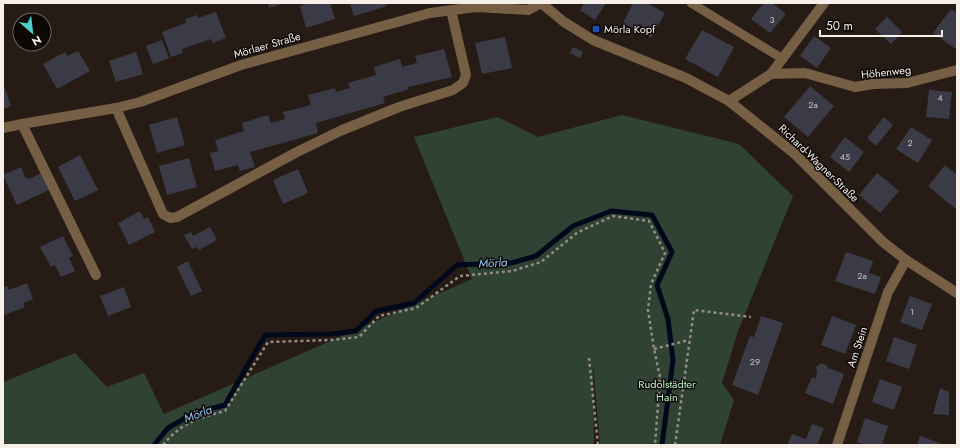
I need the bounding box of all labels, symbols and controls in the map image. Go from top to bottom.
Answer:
north arrow [12,12,52,52]
scale bar [820,12,942,38]
house number: 3 [770,13,775,26]
text: 50 m [826,17,853,35]
place label: Mörla Kopf [604,21,656,37]
marker: Mörla Kopf [591,24,601,34]
street label: Mörlaer Straße [232,28,303,62]
text: N [29,32,44,50]
street label: Höhenweg [860,61,912,83]
house number: 4 [937,91,943,104]
house number: 2a [808,98,818,111]
street label: Richard-Wagner-Straße [775,120,863,206]
house number: 2 [907,136,913,149]
house number: 45 [840,150,850,163]
water label: Mörla [478,253,508,273]
house number: 2a [857,269,867,282]
house number: 1 [910,305,914,318]
street label: Am Stein [843,325,871,369]
house number: 29 [750,355,760,368]
park label: Rudolstädter Hain [638,376,696,405]
water label: Mörla [181,400,215,428]

